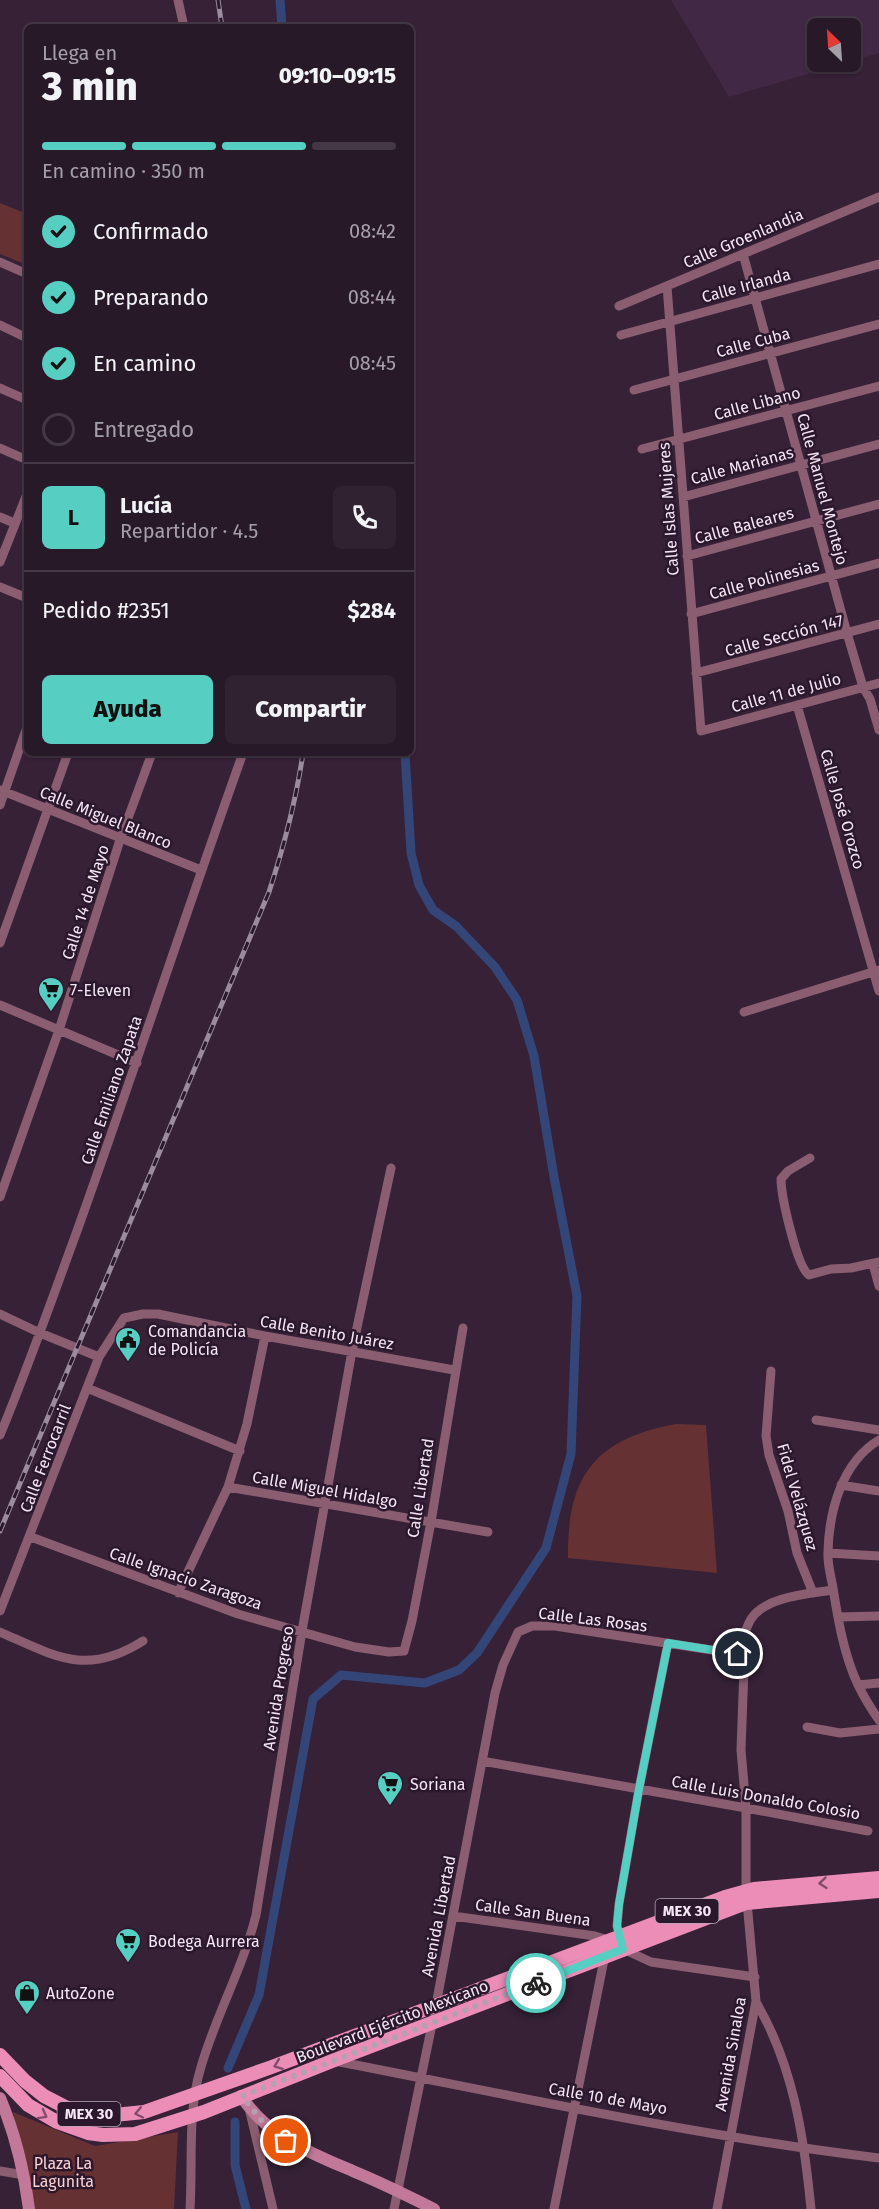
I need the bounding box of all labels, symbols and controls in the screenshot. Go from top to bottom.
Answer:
north arrow [807,18,861,72]
map controls [807,18,861,72]
text: Llega en [42,41,117,65]
text: 09:10–09:15 [279,62,396,89]
text: 3 min [42,64,138,110]
text: En camino · 350 m [42,159,205,183]
street label: Calle Groenlandia [680,205,806,272]
icon: check [42,215,75,248]
text: Confirmado [93,218,209,245]
text: 08:42 [349,219,396,243]
street label: Calle Irlanda [699,264,793,306]
icon: check [42,281,75,314]
text: Preparando [93,284,209,311]
text: 08:44 [348,285,396,309]
street label: Calle Cuba [714,324,792,361]
icon: check [42,347,75,380]
text: En camino [93,350,196,377]
text: 08:45 [349,351,396,375]
street label: Calle Libano [712,383,803,424]
street label: Calle Manuel Montejo [793,411,852,567]
text: Entregado [93,416,194,443]
street label: Calle Islas Mujeres [654,442,683,576]
street label: Calle Marianas [689,443,796,488]
button: phone [333,486,396,549]
text: Lucía [120,492,172,519]
street label: Calle Baleares [693,503,796,548]
text: L [68,504,79,531]
text: Repartidor · 4.5 [120,519,258,543]
street label: Calle Polinesias [707,556,821,603]
text: Pedido #2351 [42,597,170,624]
text: $284 [348,597,396,624]
street label: Calle Sección 147 [723,611,845,660]
street label: Calle 11 de Julio [729,669,843,716]
button: Ayuda [42,675,213,744]
button: Compartir [225,675,396,744]
street label: Calle José Orozco [816,747,869,871]
street label: Calle Miguel Blanco [37,782,175,853]
street label: Calle 14 de Mayo [58,842,113,962]
supermarket icon: 7-Eleven [36,975,66,1013]
place label: 7-Eleven [70,981,131,1000]
street label: Calle Emiliano Zapata [77,1013,146,1167]
street label: Calle Benito Juárez [259,1311,395,1354]
place label: Comandancia de Policía [148,1322,246,1359]
public building icon: Comandancia de Policía [113,1325,143,1363]
street label: Calle Ferrocarril [16,1401,75,1515]
street label: Calle Libertad [403,1437,438,1539]
street label: Fidel Velázquez [773,1441,822,1553]
street label: Calle Miguel Hidalgo [251,1467,399,1512]
street label: Calle Ignacio Zaragoza [107,1543,265,1614]
street label: Calle Las Rosas [537,1603,649,1636]
street label: Avenida Progreso [259,1625,298,1752]
pin [712,1628,763,1679]
icon: home [721,1637,754,1670]
supermarket icon: Soriana [375,1769,405,1807]
street label: Calle Luis Donaldo Colosio [670,1772,862,1823]
place label: Soriana [410,1775,466,1794]
street label: Avenida Libertad [417,1854,460,1978]
one-way arrow [819,1876,828,1889]
street label: Calle San Buena [474,1895,592,1930]
road number: MEX 30 [656,1899,718,1923]
supermarket icon: Bodega Aurrera [113,1926,143,1964]
place label: Bodega Aurrera [148,1932,260,1951]
courier [506,1953,566,2013]
icon: bike [520,1967,553,2000]
street label: Boulevard Ejército Mexicano [293,1976,491,2067]
shop icon: AutoZone [12,1978,42,2016]
place label: AutoZone [46,1984,115,2003]
street label: Avenida Sinaloa [711,1995,750,2113]
one-way arrow [273,2057,284,2070]
street label: Calle 10 de Mayo [547,2079,669,2118]
road number: MEX 30 [58,2102,121,2126]
one-way arrow [134,2105,144,2118]
one-way arrow [37,2107,47,2119]
pin [260,2115,311,2166]
icon: bag [269,2124,302,2157]
park label: Plaza La Lagunita [32,2154,94,2191]

